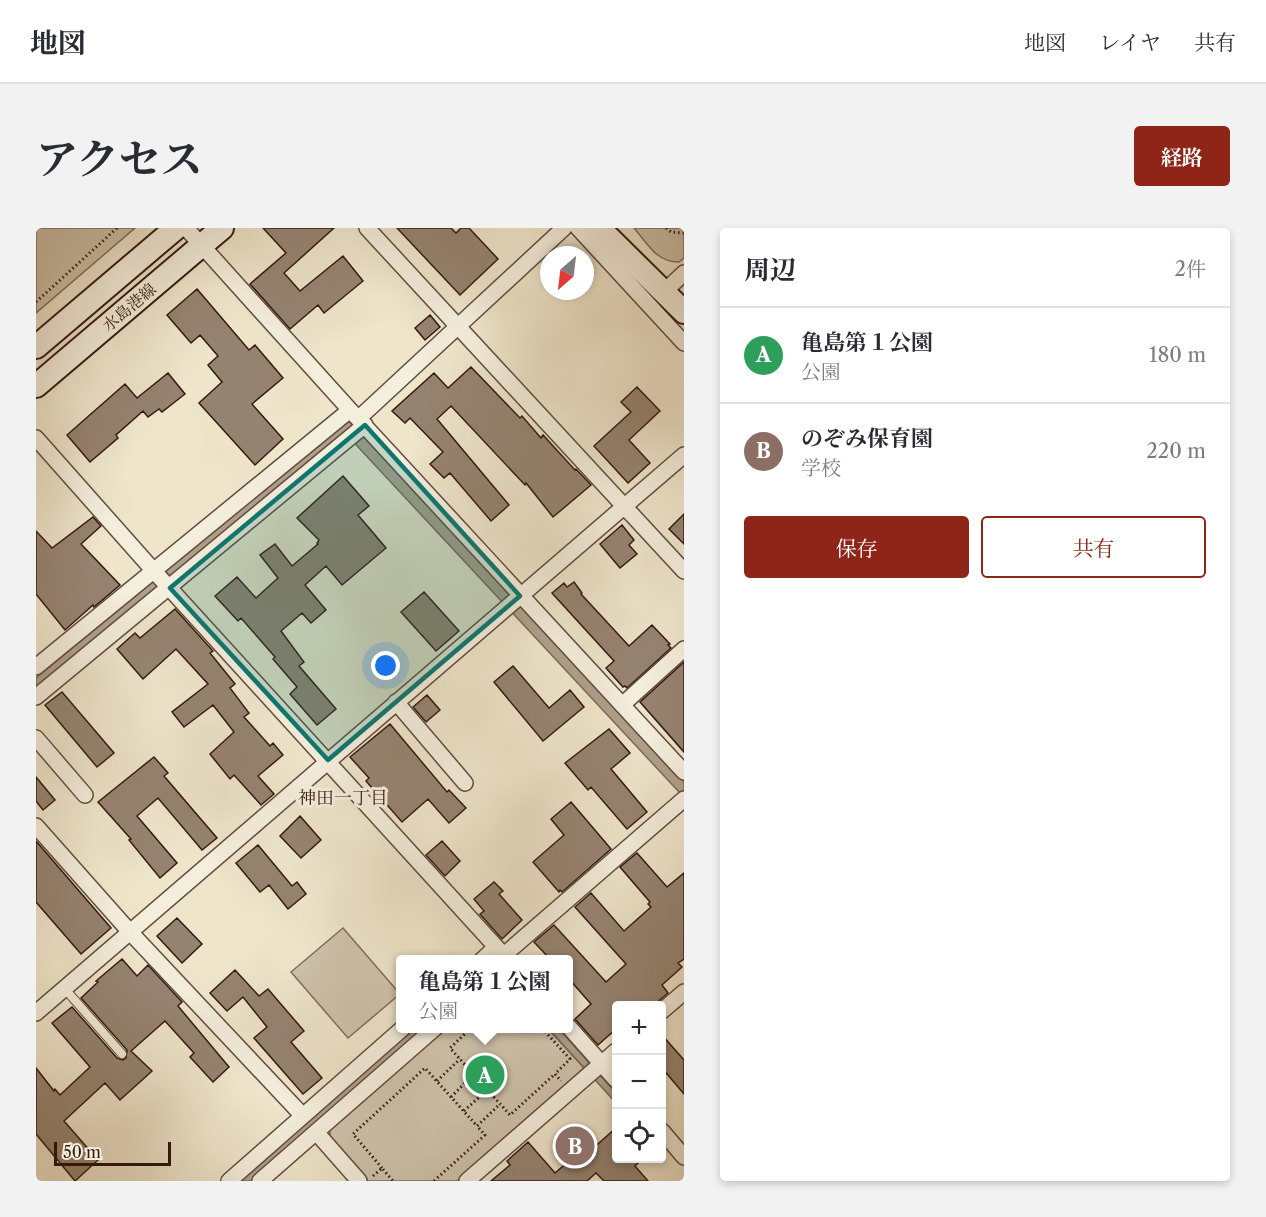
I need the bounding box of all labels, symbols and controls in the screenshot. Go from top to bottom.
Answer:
text: 地図 [30,26,86,60]
text: 地図 [1024,30,1066,55]
text: レイヤ [1099,30,1161,55]
text: 共有 [1194,30,1236,55]
button: 経路 [1134,126,1230,186]
text: アクセス [36,133,203,185]
north arrow [540,246,594,300]
text: 周辺 [744,254,796,286]
text: 2件 [1175,257,1206,281]
street label: 水島港線 [98,279,160,335]
text: 亀島第１公園 [801,329,933,356]
text: A [756,343,771,367]
text: 180 m [1149,343,1206,367]
text: 公園 [801,360,841,384]
text: のぞみ保育園 [801,425,933,452]
text: B [756,439,771,463]
text: 220 m [1146,439,1206,463]
text: 学校 [801,456,841,480]
button: 保存 [744,516,969,578]
button: 共有 [981,516,1206,578]
your location [371,651,400,680]
district label: 神田一丁目 [298,787,388,809]
popup [396,955,573,1033]
text: 亀島第１公園 [418,968,551,995]
text: 公園 [418,999,458,1023]
map controls [612,1001,666,1163]
button: + [612,1001,666,1055]
pin: A [466,1052,504,1098]
button: − [612,1055,666,1109]
button: locate [612,1109,666,1163]
pin: B [556,1124,594,1168]
scale bar [54,1139,171,1166]
text: 50 m [63,1142,101,1162]

